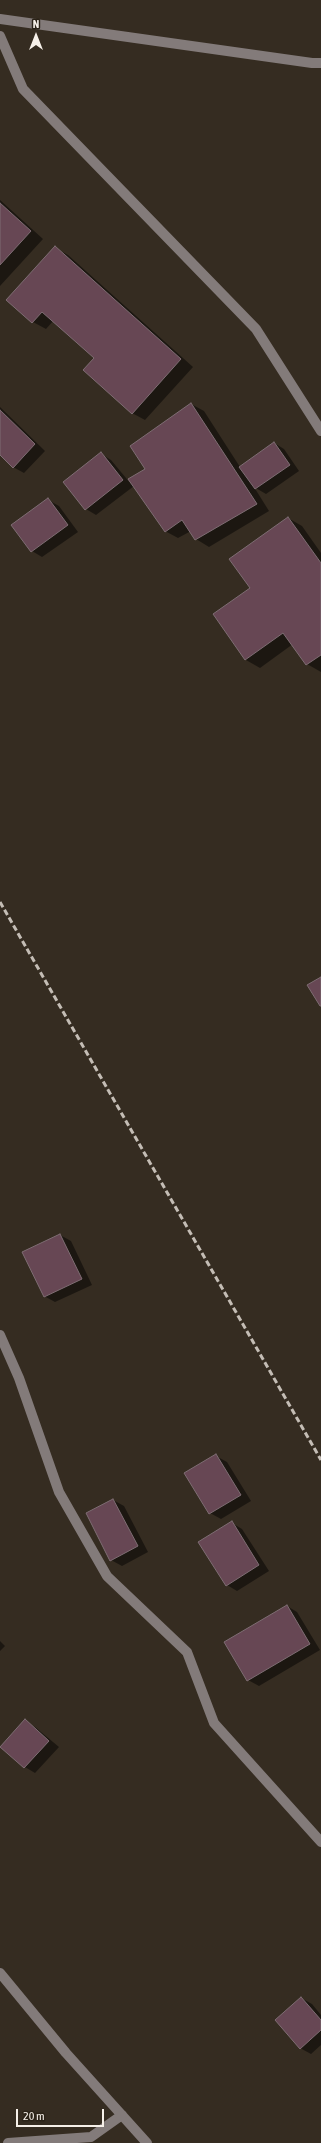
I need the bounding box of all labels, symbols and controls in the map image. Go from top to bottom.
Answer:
north arrow [16,16,56,56]
text: N [33,18,39,30]
scale bar [18,2101,106,2127]
text: 20 m [23,2109,45,2123]

